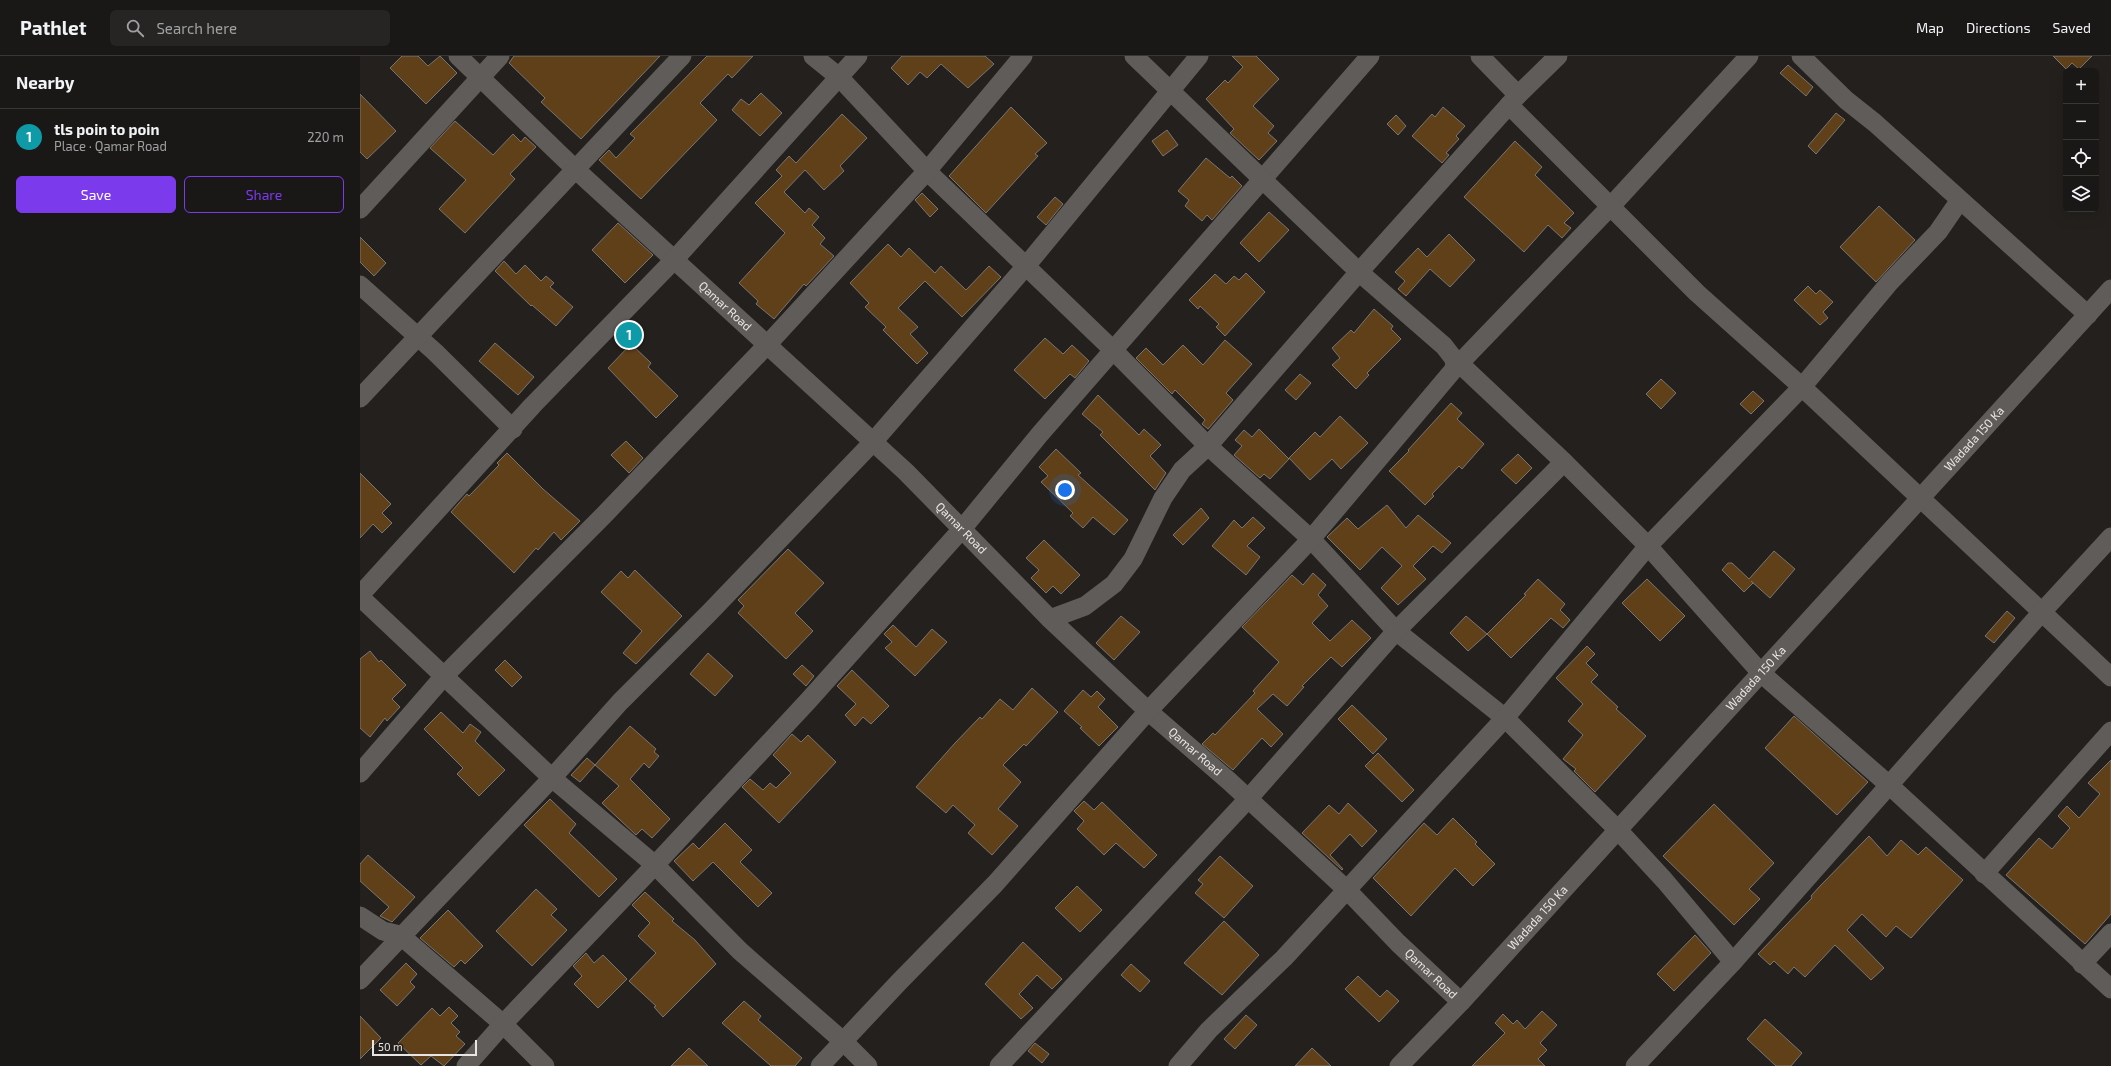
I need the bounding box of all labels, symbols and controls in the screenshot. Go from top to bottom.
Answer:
search box [110,10,390,46]
text: Pathlet [20,16,86,39]
icon: search [124,17,146,39]
text: Search here [156,19,237,37]
text: Map [1916,19,1944,36]
text: Directions [1966,19,2031,36]
text: Saved [2053,19,2091,36]
map controls [2063,68,2099,212]
button: + [2063,68,2099,104]
text: Nearby [16,72,74,92]
button: − [2063,104,2099,140]
text: tls poin to poin [54,120,160,138]
text: 1 [26,129,32,145]
text: 220 m [307,129,344,145]
text: Place · Qamar Road [54,138,167,154]
button: locate [2063,140,2099,176]
button: Save [16,176,176,213]
button: Share [184,176,344,213]
button: layers [2063,176,2099,212]
street label: Qamar Road [696,278,755,333]
pin: 1 [616,320,642,350]
street label: Wadada 150 Ka [1941,403,2006,473]
your location [1055,480,1075,500]
street label: Qamar Road [933,499,990,556]
street label: Wadada 150 Ka [1722,643,1788,713]
street label: Qamar Road [1165,724,1226,778]
street label: Wadada 150 Ka [1504,882,1570,952]
street label: Qamar Road [1402,945,1461,1001]
scale bar [372,1038,477,1057]
text: 50 m [378,1040,403,1053]

